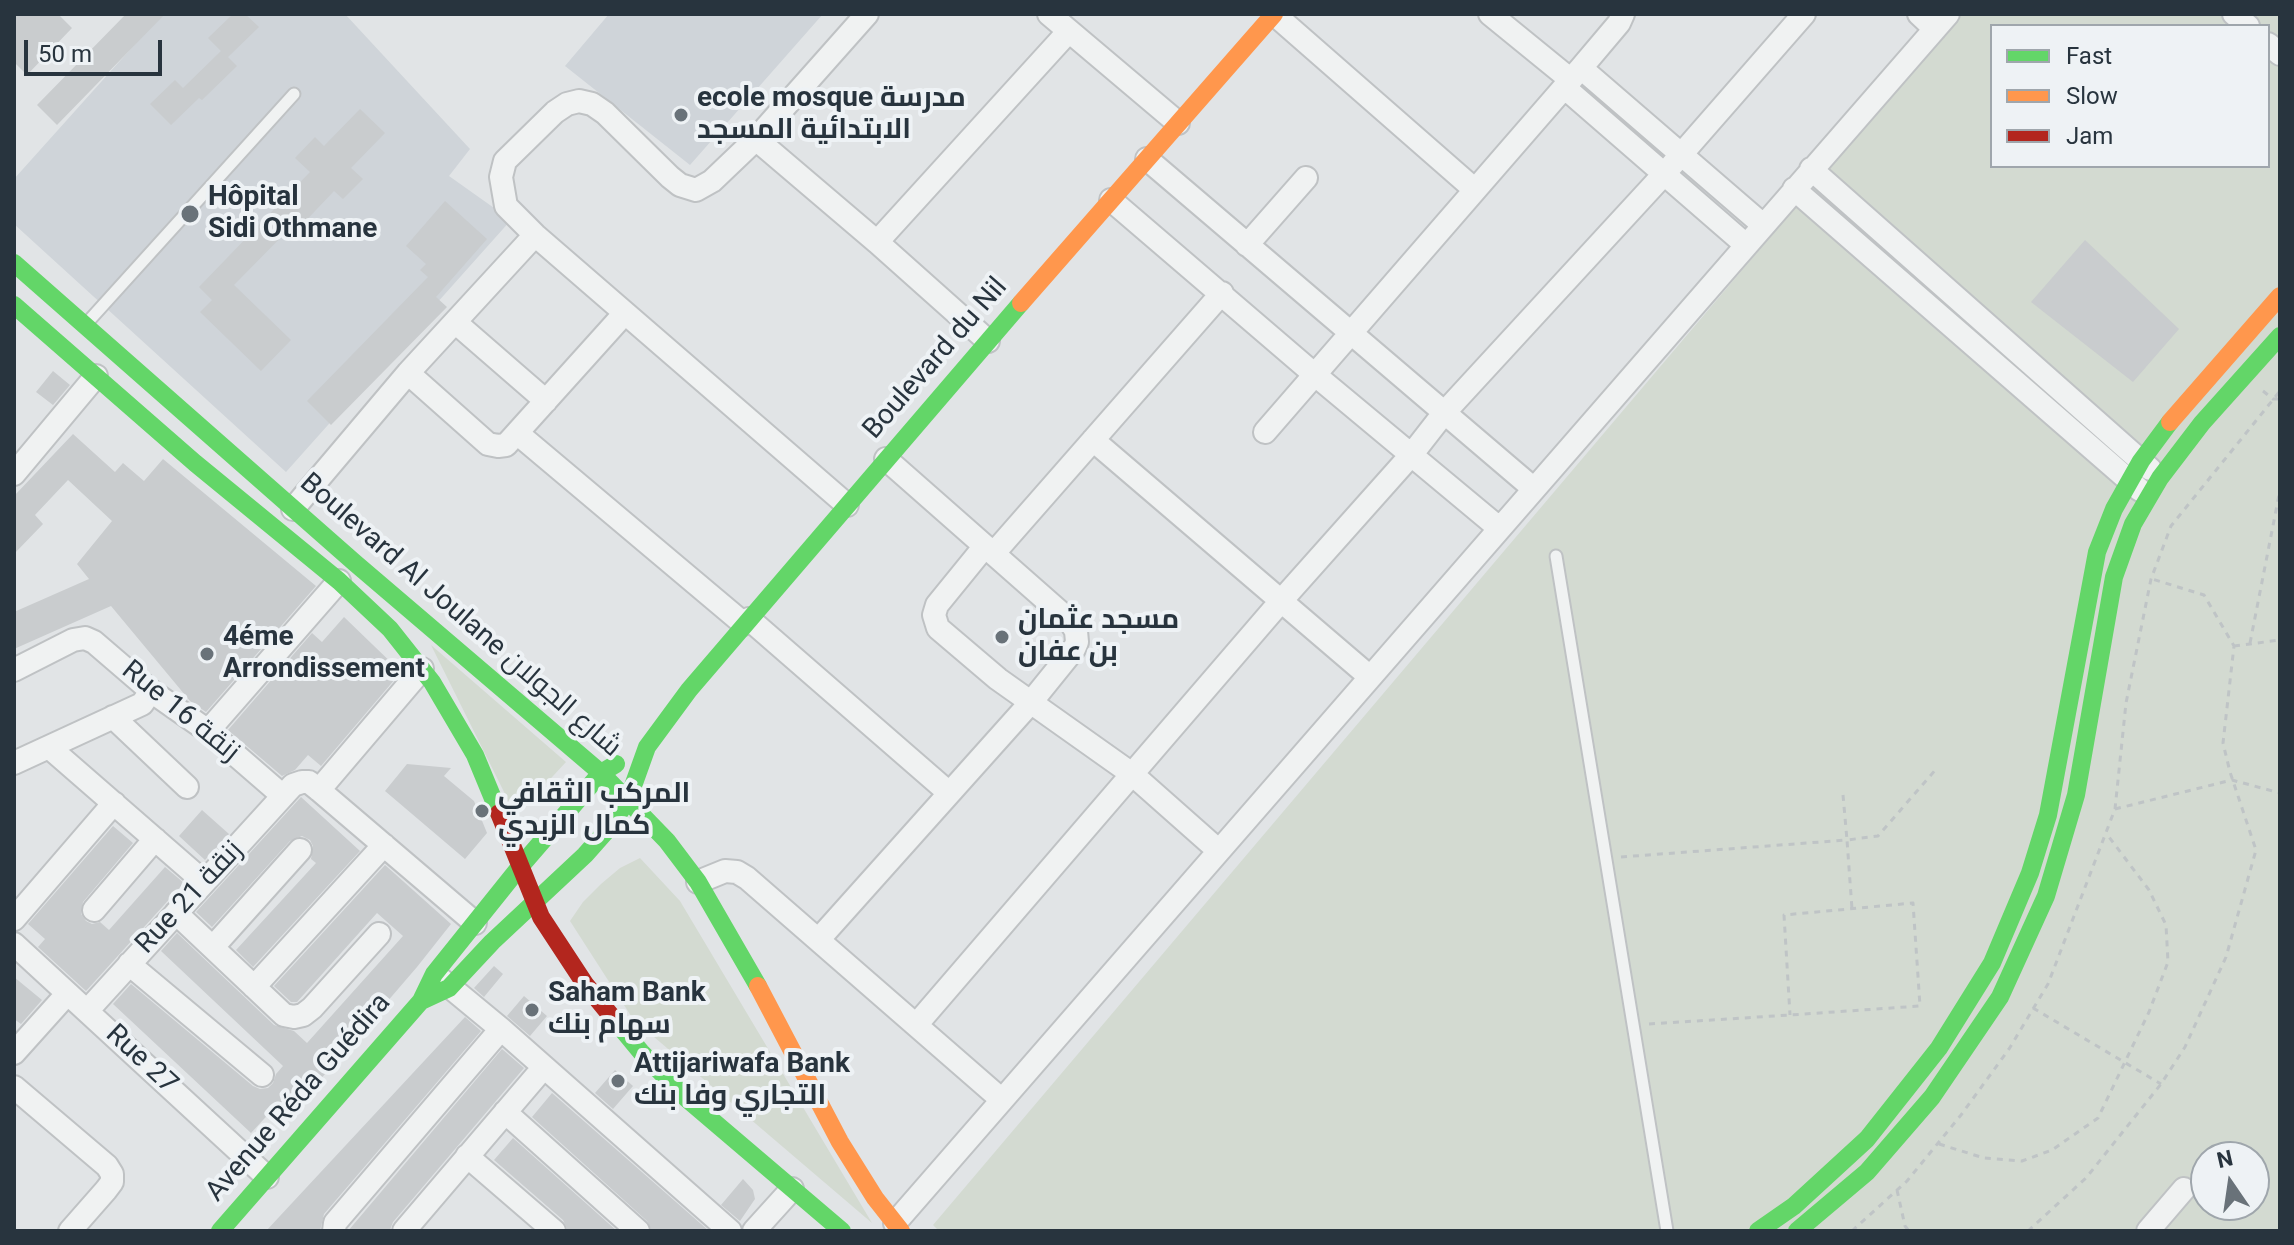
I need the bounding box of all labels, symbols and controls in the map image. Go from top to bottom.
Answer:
scale bar [28,24,166,74]
legend [1990,24,2270,168]
text: 50 m [38,40,92,68]
text: Fast [2066,42,2112,70]
place label: ecole mosque مدرسة الابتدائية المسجد [697,82,966,148]
text: Slow [2066,82,2118,110]
marker: ecole mosque مدرسة الابتدائية المسجد [672,106,690,124]
text: Jam [2066,122,2113,150]
place label: Hôpital Sidi Othmane [208,181,377,247]
marker: Hôpital Sidi Othmane [179,203,201,225]
street label: Boulevard du Nil [857,272,1015,446]
street label: Boulevard Al Joulane شارع الجولان [292,467,628,765]
place label: مسجد عثمان بن عفان [1018,604,1179,670]
place label: 4éme Arrondissement [223,621,425,687]
marker: مسجد عثمان بن عفان [993,628,1011,646]
marker: 4éme Arrondissement [198,645,216,663]
street label: Rue 16 زنقة [114,654,246,770]
place label: المركب الثقافي كمال الزبدي [498,778,690,844]
marker: المركب الثقافي كمال الزبدي [473,802,491,820]
street label: Rue 21 زنقة [129,835,251,961]
place label: Saham Bank سهام بنك [548,977,706,1043]
street label: Avenue Réda Guédira [199,987,399,1209]
marker: Saham Bank سهام بنك [523,1001,541,1019]
street label: Rue 27 [98,1018,184,1102]
place label: Attijariwafa Bank التجاري وفا بنك [634,1048,850,1114]
marker: Attijariwafa Bank التجاري وفا بنك [609,1072,627,1090]
north arrow [2190,1141,2270,1221]
text: N [2215,1145,2235,1173]

